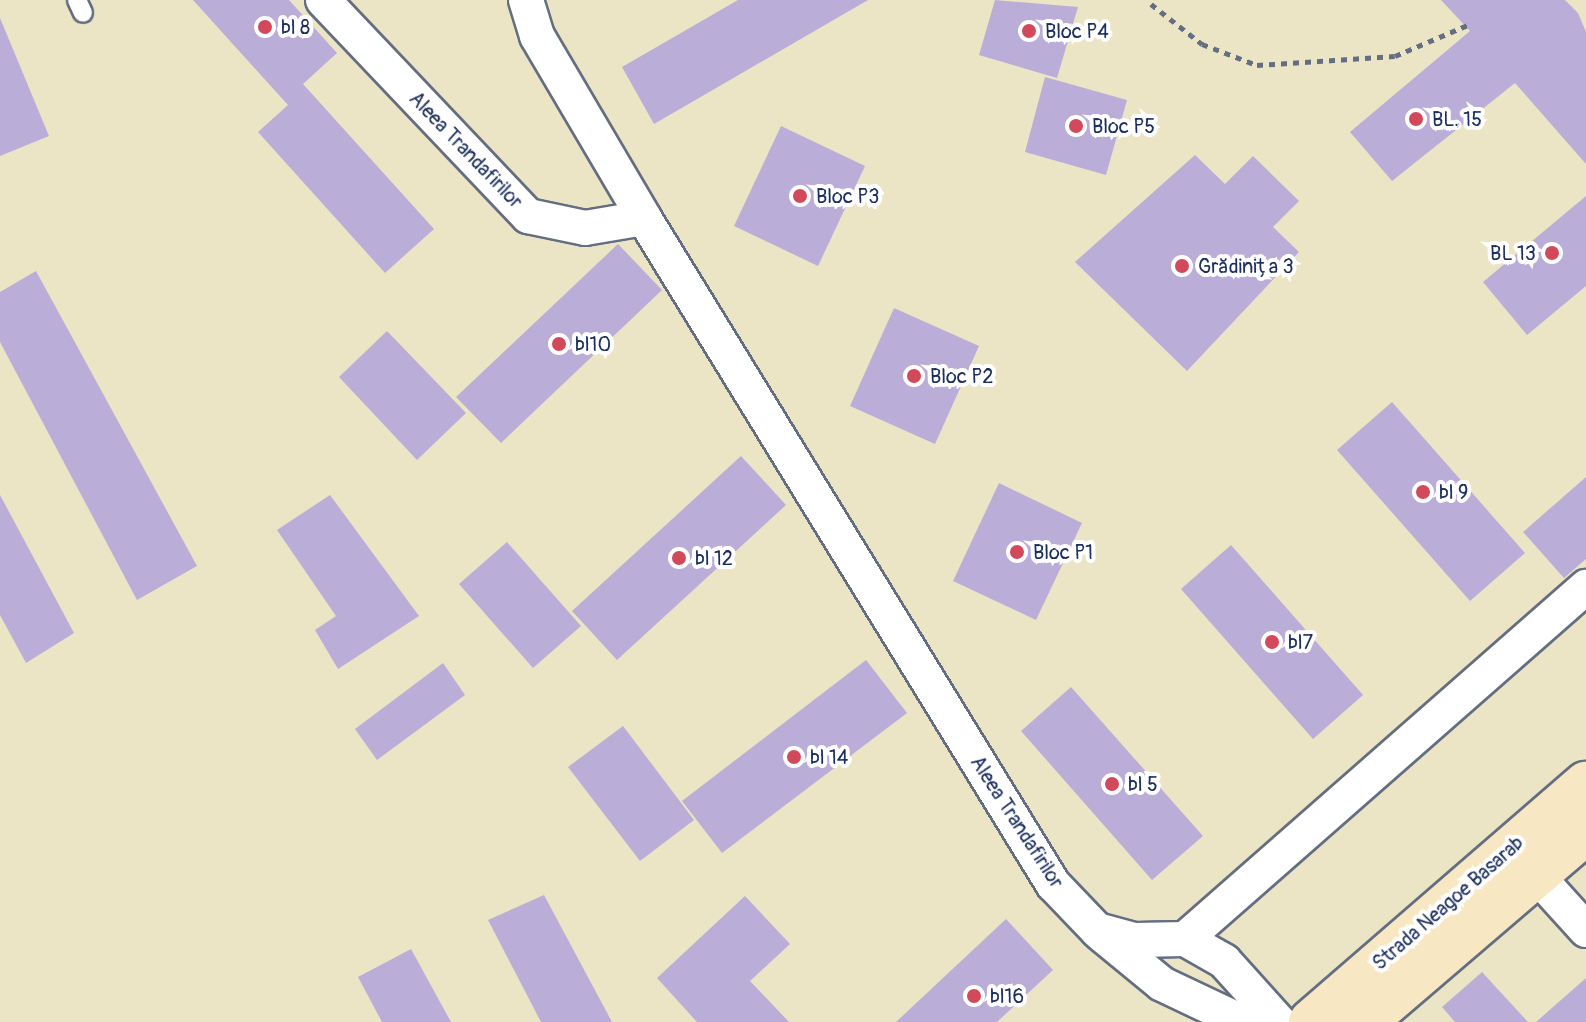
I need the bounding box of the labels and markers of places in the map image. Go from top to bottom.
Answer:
place label: bl 8 [281,15,310,39]
marker: bl 8 [256,18,274,36]
place label: Bloc P4 [1045,19,1109,43]
marker: Bloc P4 [1020,22,1038,40]
place label: BL. 15 [1432,107,1482,131]
marker: BL. 15 [1407,110,1425,128]
place label: Bloc P5 [1092,114,1155,138]
marker: Bloc P5 [1067,117,1085,135]
place label: Bloc P3 [816,184,880,208]
marker: Bloc P3 [791,187,809,205]
place label: BL 13 [1490,241,1536,265]
marker: BL 13 [1543,244,1561,262]
place label: Grădinița 3 [1198,254,1294,278]
marker: Grădinița 3 [1173,257,1191,275]
place label: bl10 [575,332,611,356]
marker: bl10 [550,335,568,353]
place label: Bloc P2 [930,364,994,388]
marker: Bloc P2 [905,367,923,385]
place label: bl 9 [1439,480,1468,504]
marker: bl 9 [1414,483,1432,501]
place label: Bloc P1 [1033,540,1093,564]
marker: Bloc P1 [1008,543,1026,561]
place label: bl 12 [695,546,733,570]
marker: bl 12 [670,549,688,567]
place label: bl7 [1288,630,1313,654]
marker: bl7 [1263,633,1281,651]
place label: bl 14 [810,745,848,769]
marker: bl 14 [785,748,803,766]
place label: bl 5 [1128,772,1158,796]
marker: bl 5 [1103,775,1121,793]
place label: bl16 [990,984,1024,1008]
marker: bl16 [965,987,983,1005]

